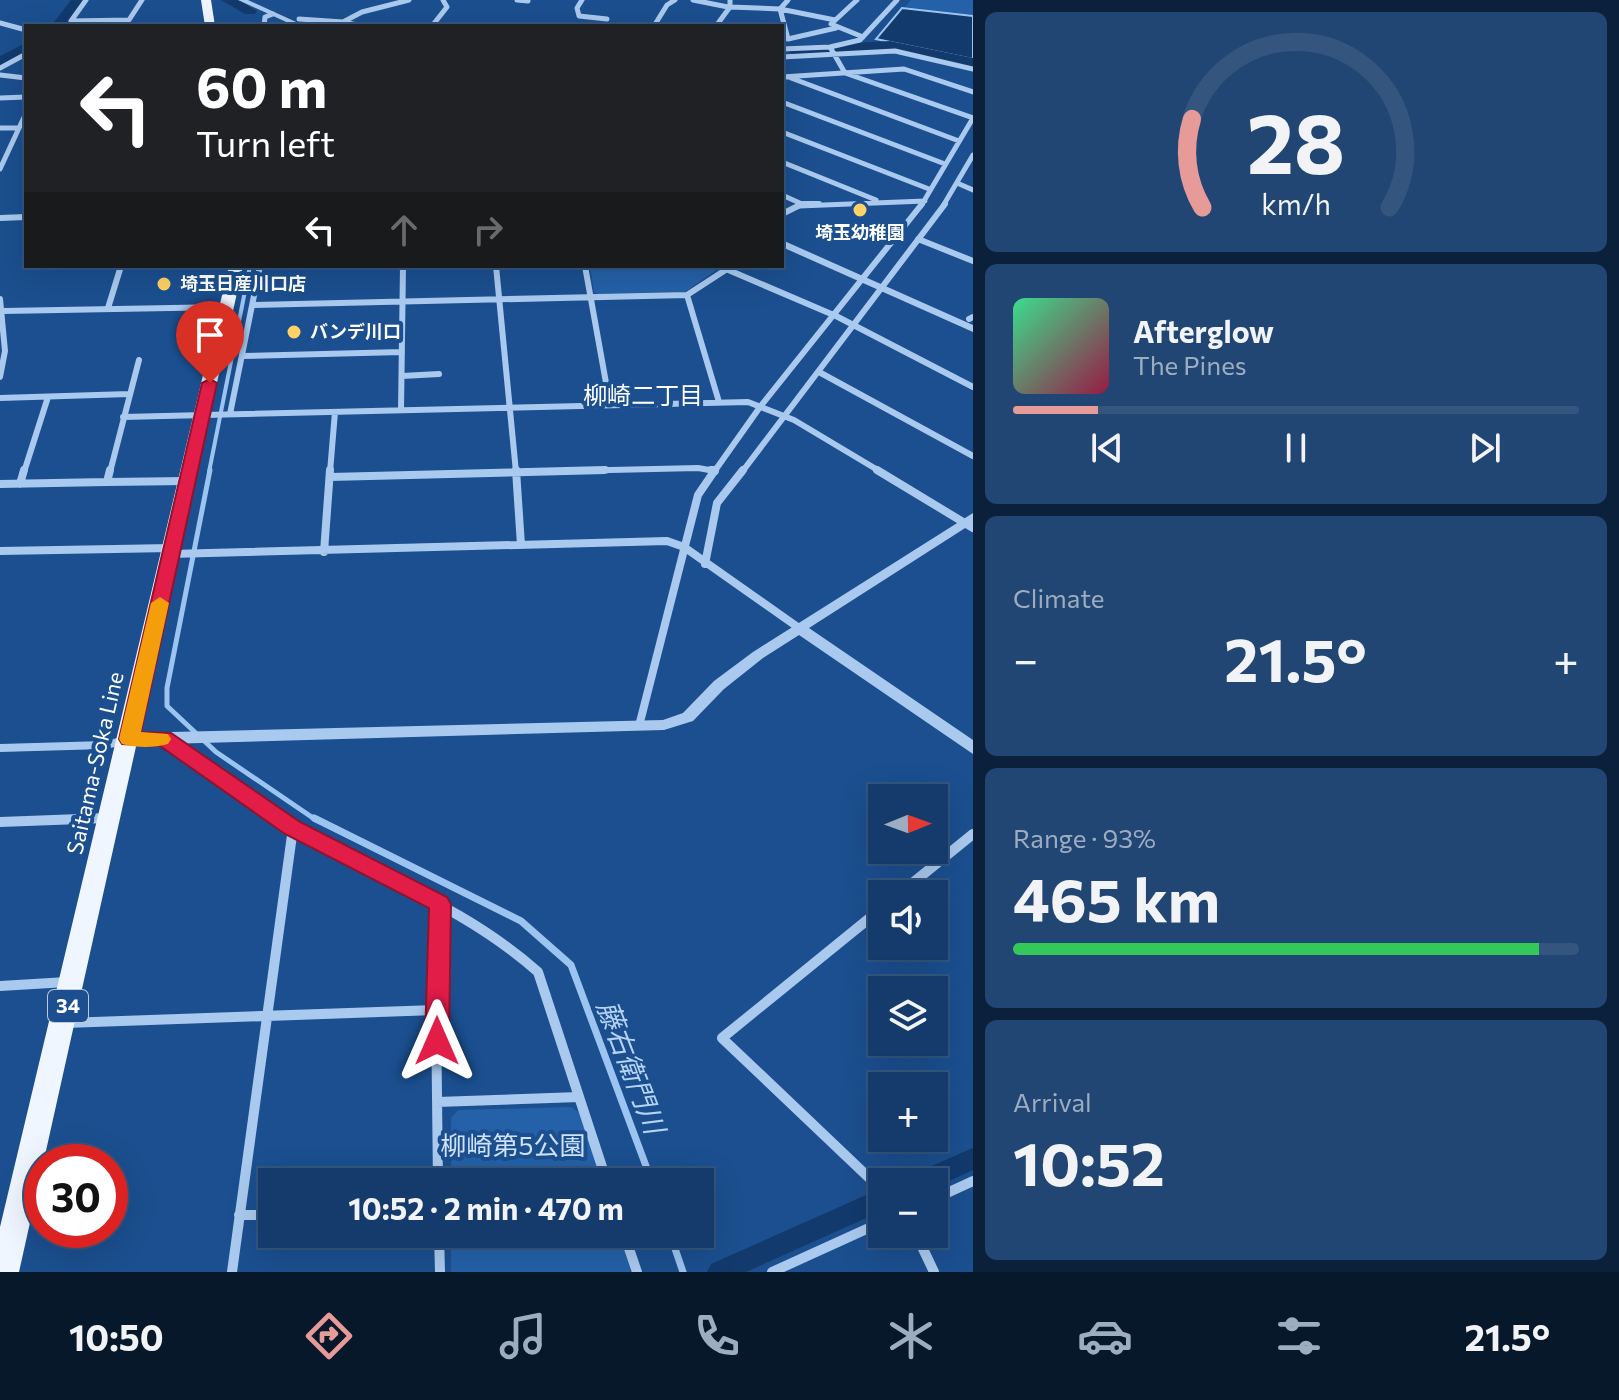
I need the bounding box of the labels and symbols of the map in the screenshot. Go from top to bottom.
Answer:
marker: 埼玉幼稚園 [851,201,869,219]
place label: 埼玉幼稚園 [815,221,905,243]
place label: 埼玉日産川口店 [180,272,306,294]
marker: 埼玉日産川口店 [155,275,173,293]
pin [176,301,244,383]
place label: バンデ川口 [310,320,401,342]
marker: バンデ川口 [285,323,303,341]
district label: 柳崎二丁目 [583,380,703,409]
street label: Saitama-Soka Line [60,669,129,857]
north arrow [868,784,948,864]
road number: 34 [48,990,88,1022]
water label: 藤右衛門川 [591,995,674,1141]
position arrow [395,999,479,1083]
park label: 柳崎第5公園 [441,1129,585,1160]
speed limit sign: 30 [24,1144,128,1248]

